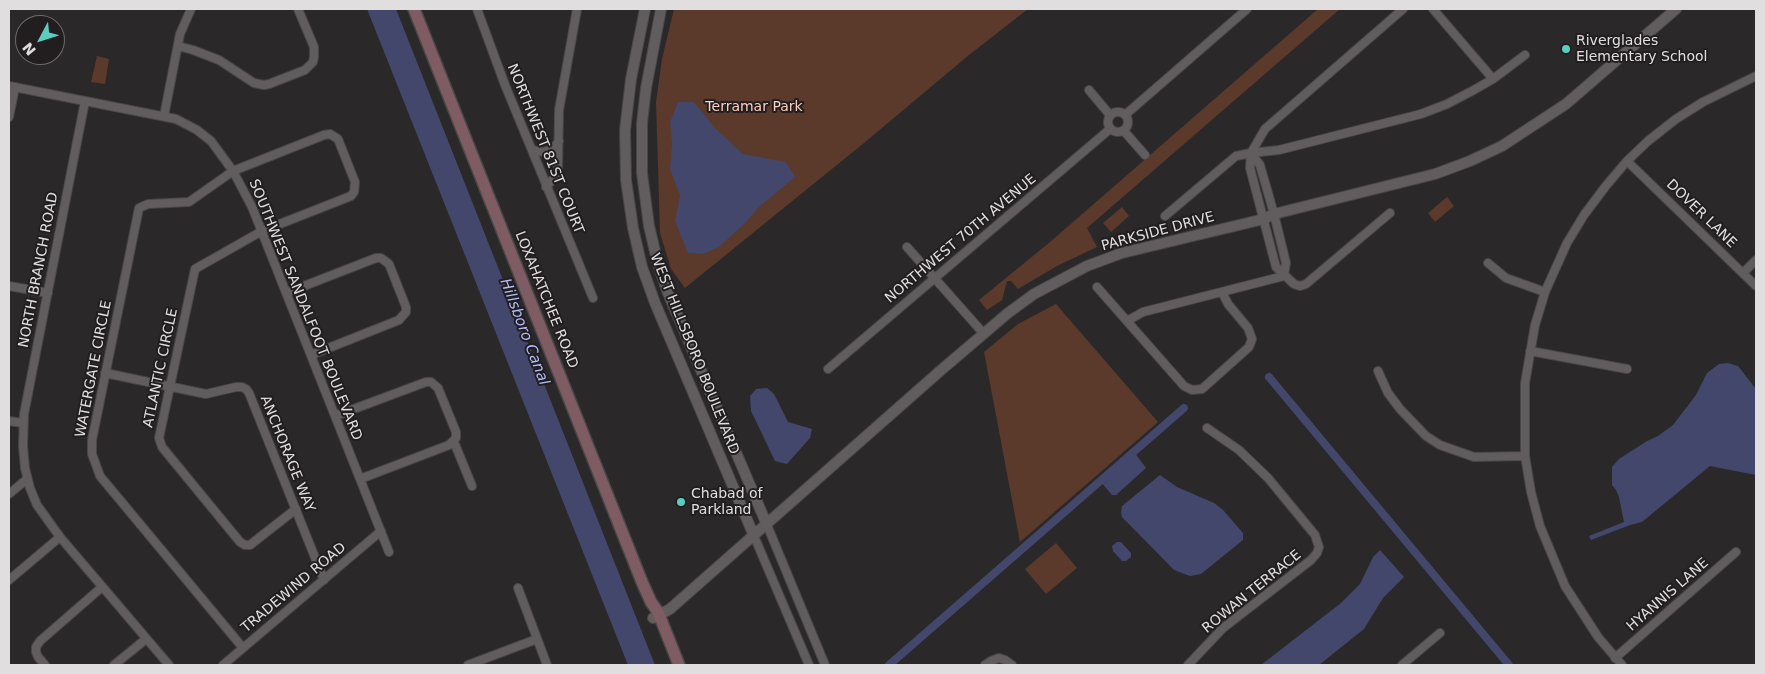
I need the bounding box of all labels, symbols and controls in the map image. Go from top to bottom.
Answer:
north arrow [15,15,65,65]
place label: Riverglades Elementary School [1576,33,1708,65]
text: N [19,39,39,59]
marker: Riverglades Elementary School [1560,43,1572,55]
street label: NORTHWEST 81ST COURT [503,62,587,236]
park label: Terramar Park [705,99,803,115]
street label: NORTHWEST 70TH AVENUE [882,171,1040,307]
street label: DOVER LANE [1662,176,1740,252]
street label: SOUTHWEST SANDALFOOT BOULEVARD [245,177,365,443]
street label: NORTH BRANCH ROAD [16,191,62,349]
street label: PARKSIDE DRIVE [1100,209,1216,255]
street label: LOXAHATCHEE ROAD [511,229,581,371]
street label: WEST HILLSBORO BOULEVARD [646,251,742,457]
water label: Hillsboro Canal [495,276,553,388]
street label: WATERGATE CIRCLE [72,299,116,439]
street label: ATLANTIC CIRCLE [140,307,182,429]
street label: ANCHORAGE WAY [256,393,318,515]
place label: Chabad of Parkland [691,486,763,518]
marker: Chabad of Parkland [675,496,687,508]
street label: TRADEWIND ROAD [238,539,350,637]
street label: ROWAN TERRACE [1199,547,1305,637]
street label: HYANNIS LANE [1624,555,1712,635]

